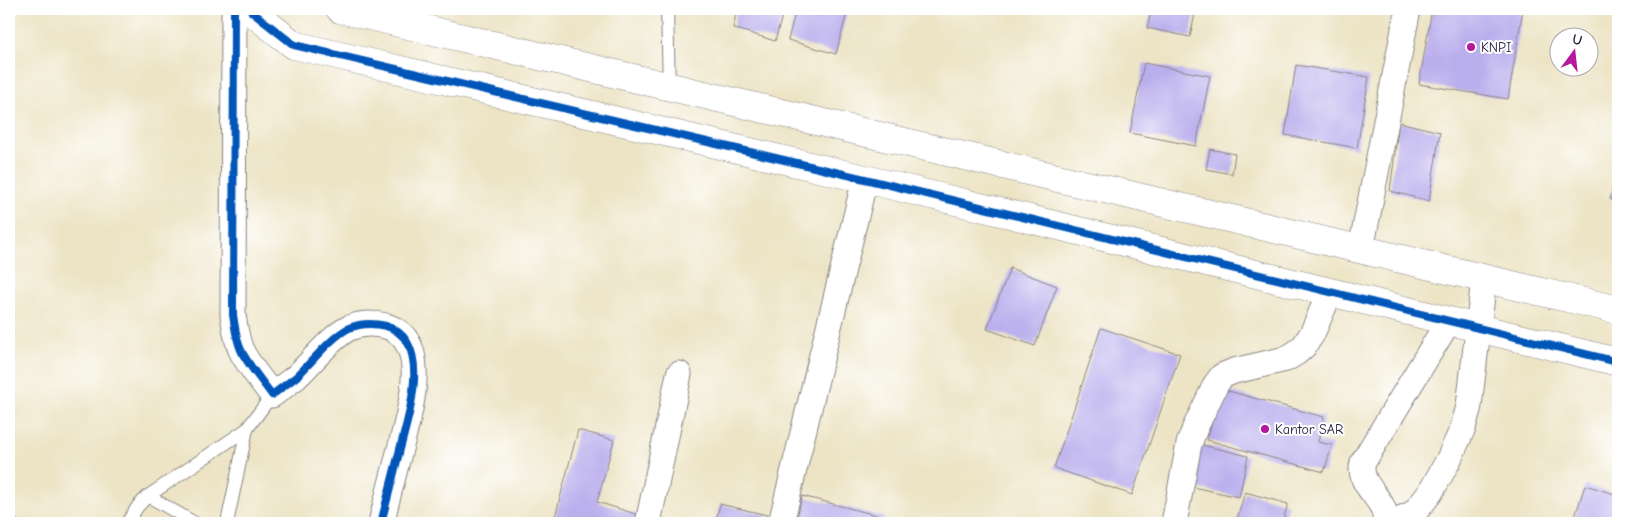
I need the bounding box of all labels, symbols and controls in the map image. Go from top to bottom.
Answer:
north arrow [1550,28,1600,78]
text: U [1571,31,1584,49]
place label: KNPI [1481,39,1511,56]
marker: KNPI [1465,41,1477,53]
place label: Kantor SAR [1275,421,1343,438]
marker: Kantor SAR [1259,423,1271,435]

